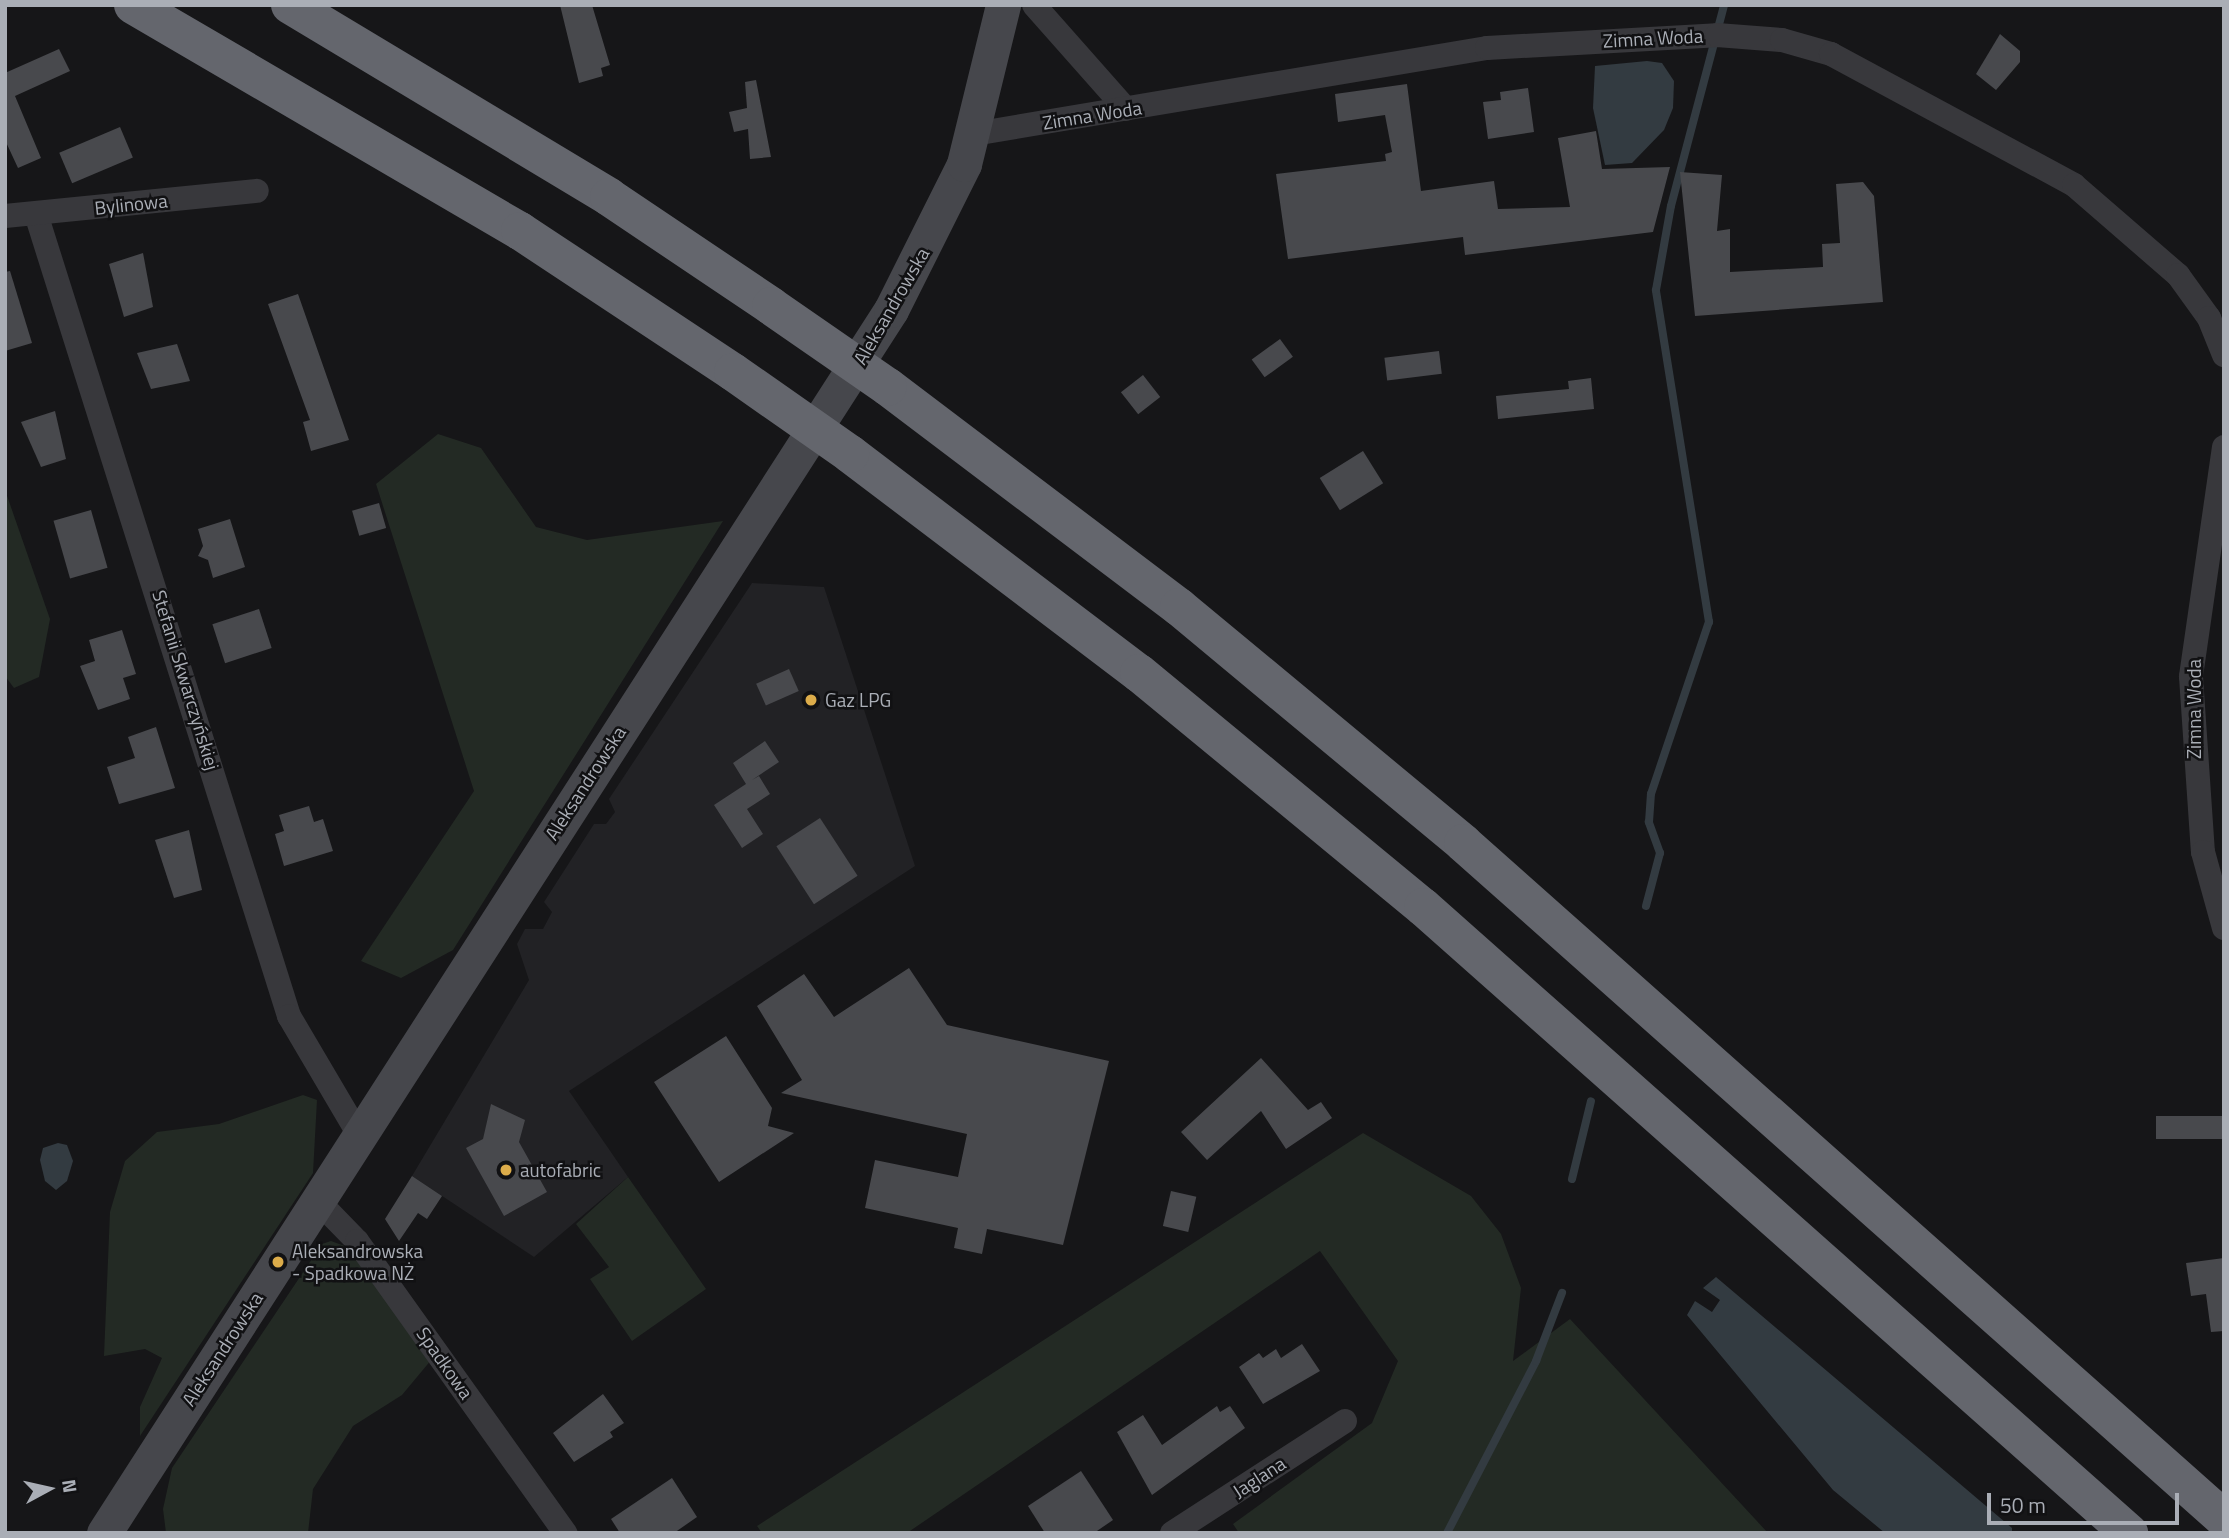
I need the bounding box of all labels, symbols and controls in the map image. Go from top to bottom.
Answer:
street label: Zimna Woda [1602,24,1704,52]
street label: Zimna Woda [1041,96,1143,134]
street label: Bylinowa [93,189,169,219]
street label: Aleksandrowska [848,244,934,368]
street label: Stefanii Skwarczyńskiej [148,587,224,773]
street label: Zimna Woda [2183,659,2205,759]
place label: Gaz LPG [825,689,891,711]
marker: Gaz LPG [803,692,819,708]
street label: Aleksandrowska [540,722,630,844]
place label: autofabric [520,1159,601,1181]
marker: autofabric [498,1162,514,1178]
place label: Aleksandrowska - Spadkowa NŻ [292,1240,423,1284]
marker: Aleksandrowska - Spadkowa NŻ [270,1254,286,1270]
street label: Aleksandrowska [177,1288,267,1410]
street label: Spadkowa [412,1323,478,1403]
street label: Jaglana [1228,1452,1290,1502]
north arrow [14,1454,84,1524]
text: N [55,1477,86,1495]
scale bar [1991,1478,2184,1522]
text: 50 m [2000,1489,2046,1521]

